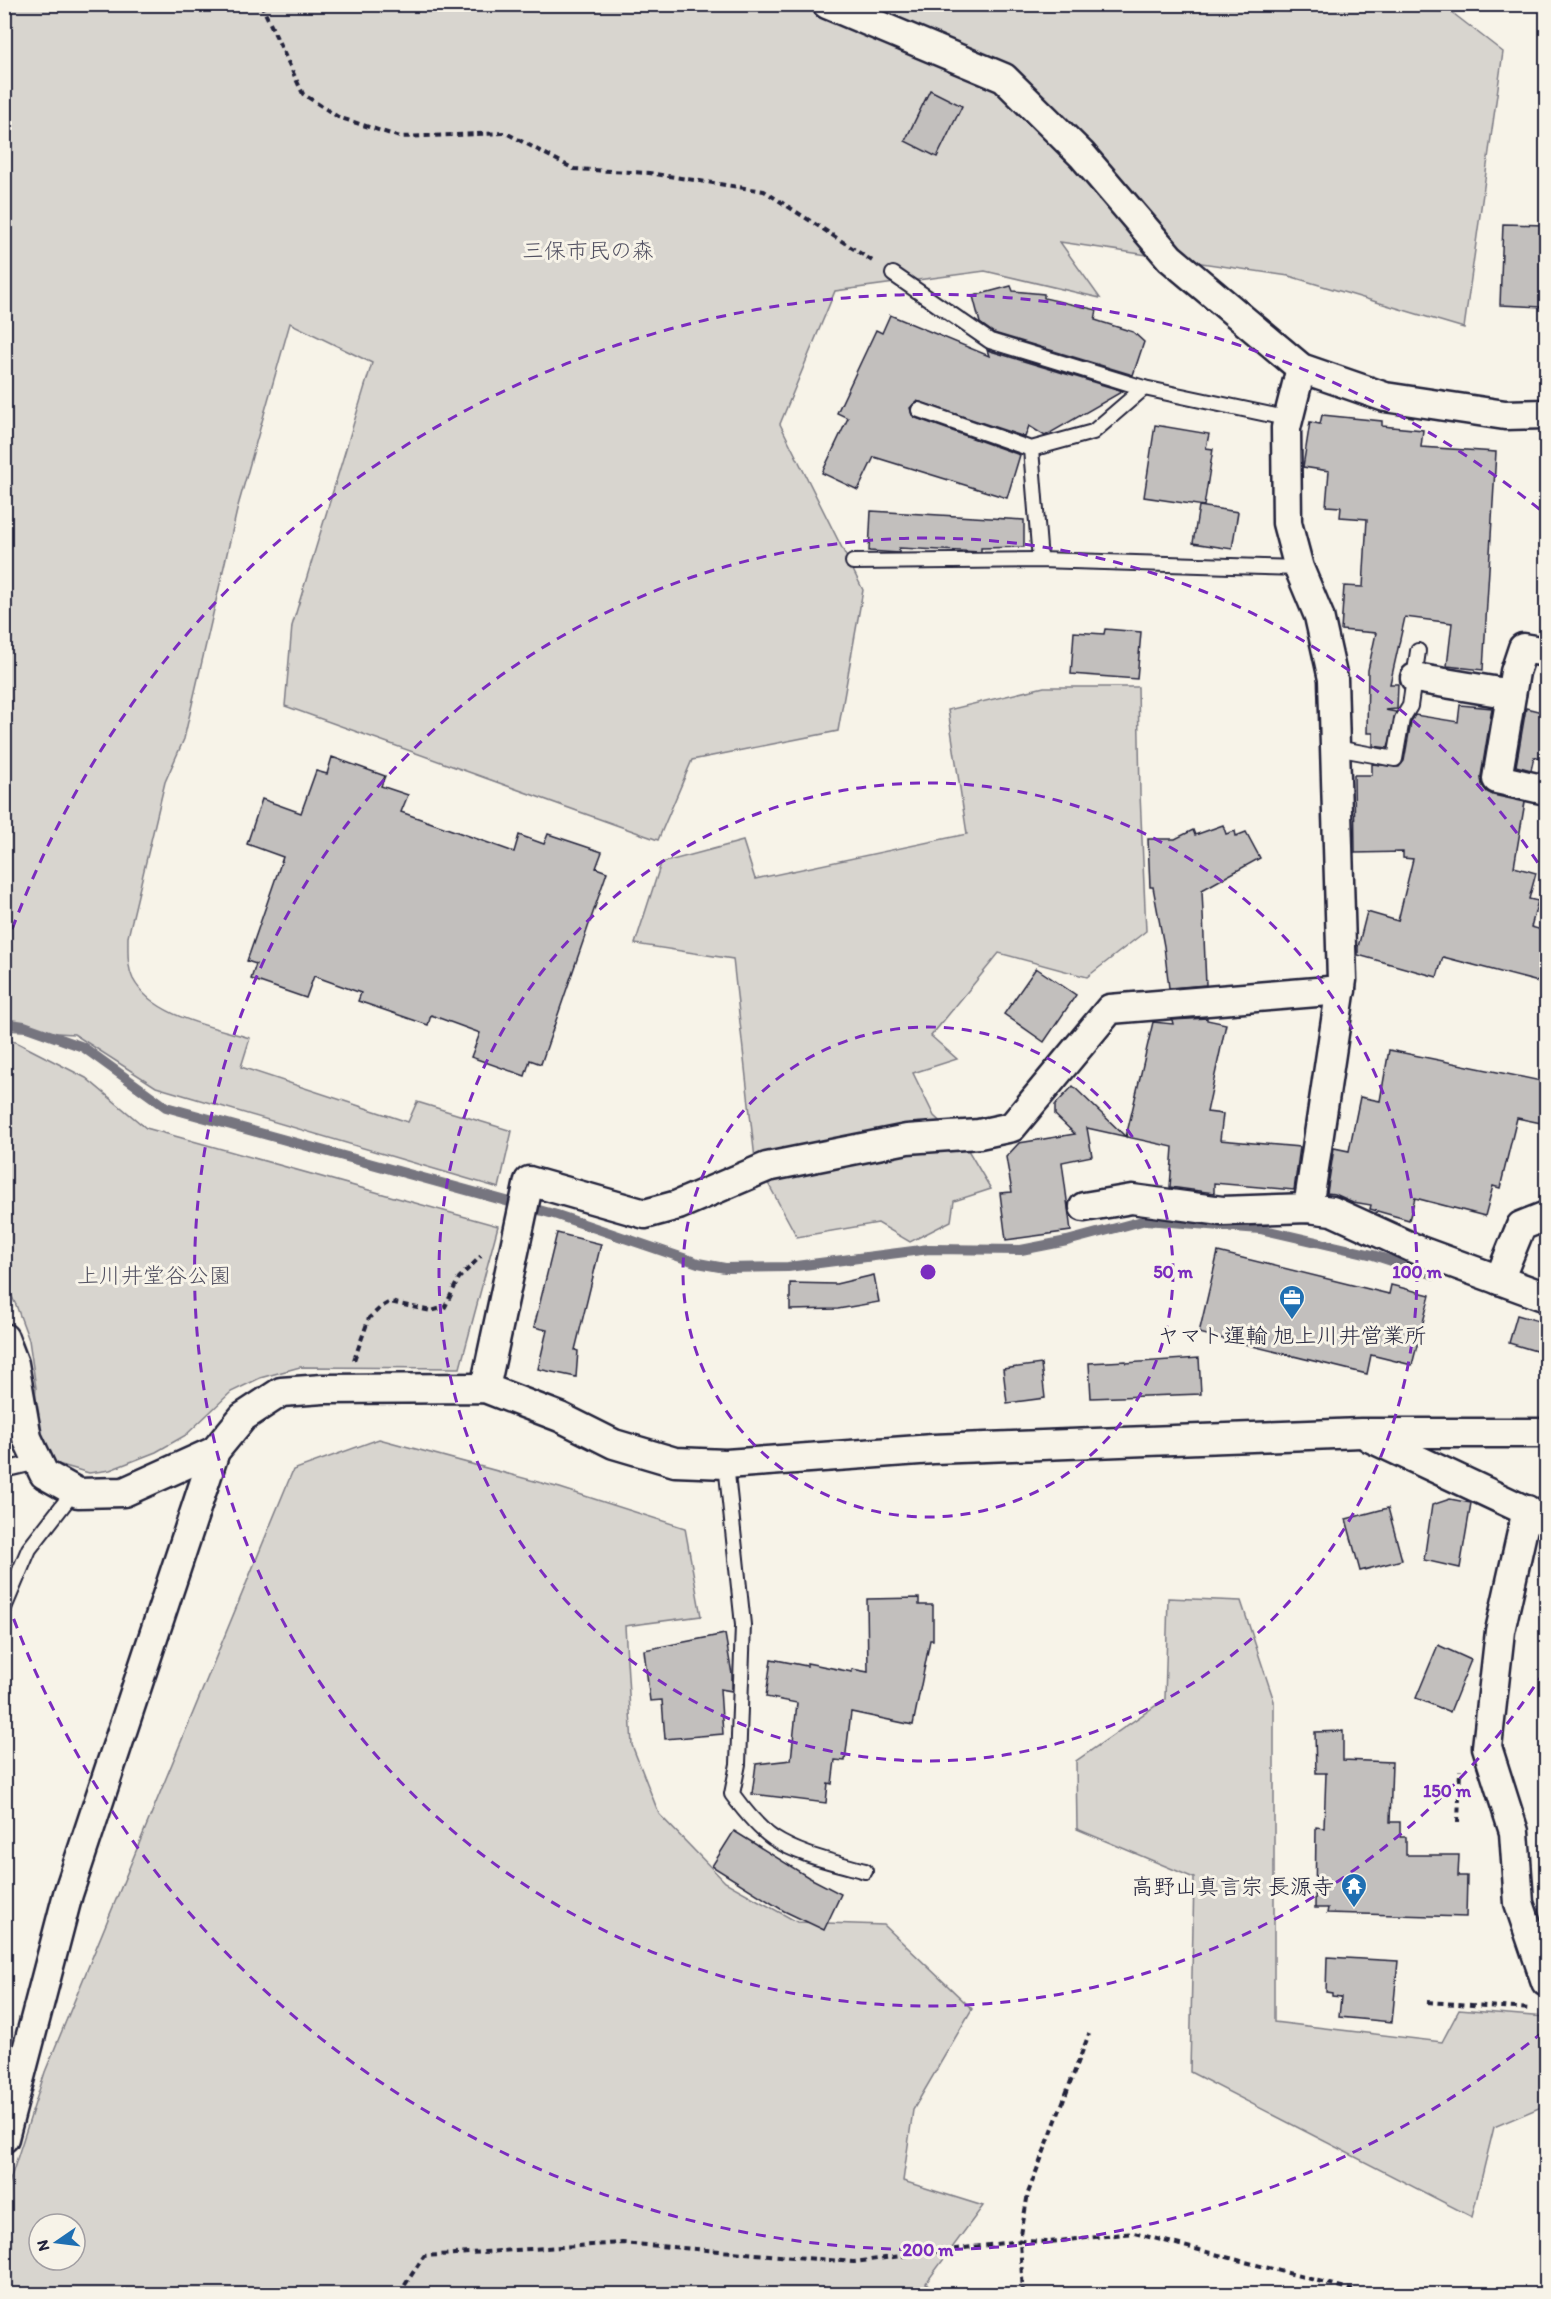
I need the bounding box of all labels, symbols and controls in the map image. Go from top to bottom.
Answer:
park label: 三保市民の森 [522,237,654,264]
text: 50 m [1153,1261,1194,1283]
text: 100 m [1392,1261,1443,1283]
park label: 上川井堂谷公園 [77,1262,231,1289]
centre of rings [918,1262,938,1282]
office icon: ヤマト運輸 旭上川井営業所 [1277,1283,1307,1321]
place label: ヤマト運輸 旭上川井営業所 [1158,1322,1426,1349]
text: 150 m [1423,1780,1472,1802]
temple icon: 高野山真言宗 長源寺 [1339,1871,1369,1909]
place label: 高野山真言宗 長源寺 [1131,1873,1334,1900]
north arrow [27,2212,87,2272]
text: N [32,2238,53,2253]
text: 200 m [903,2239,954,2261]

